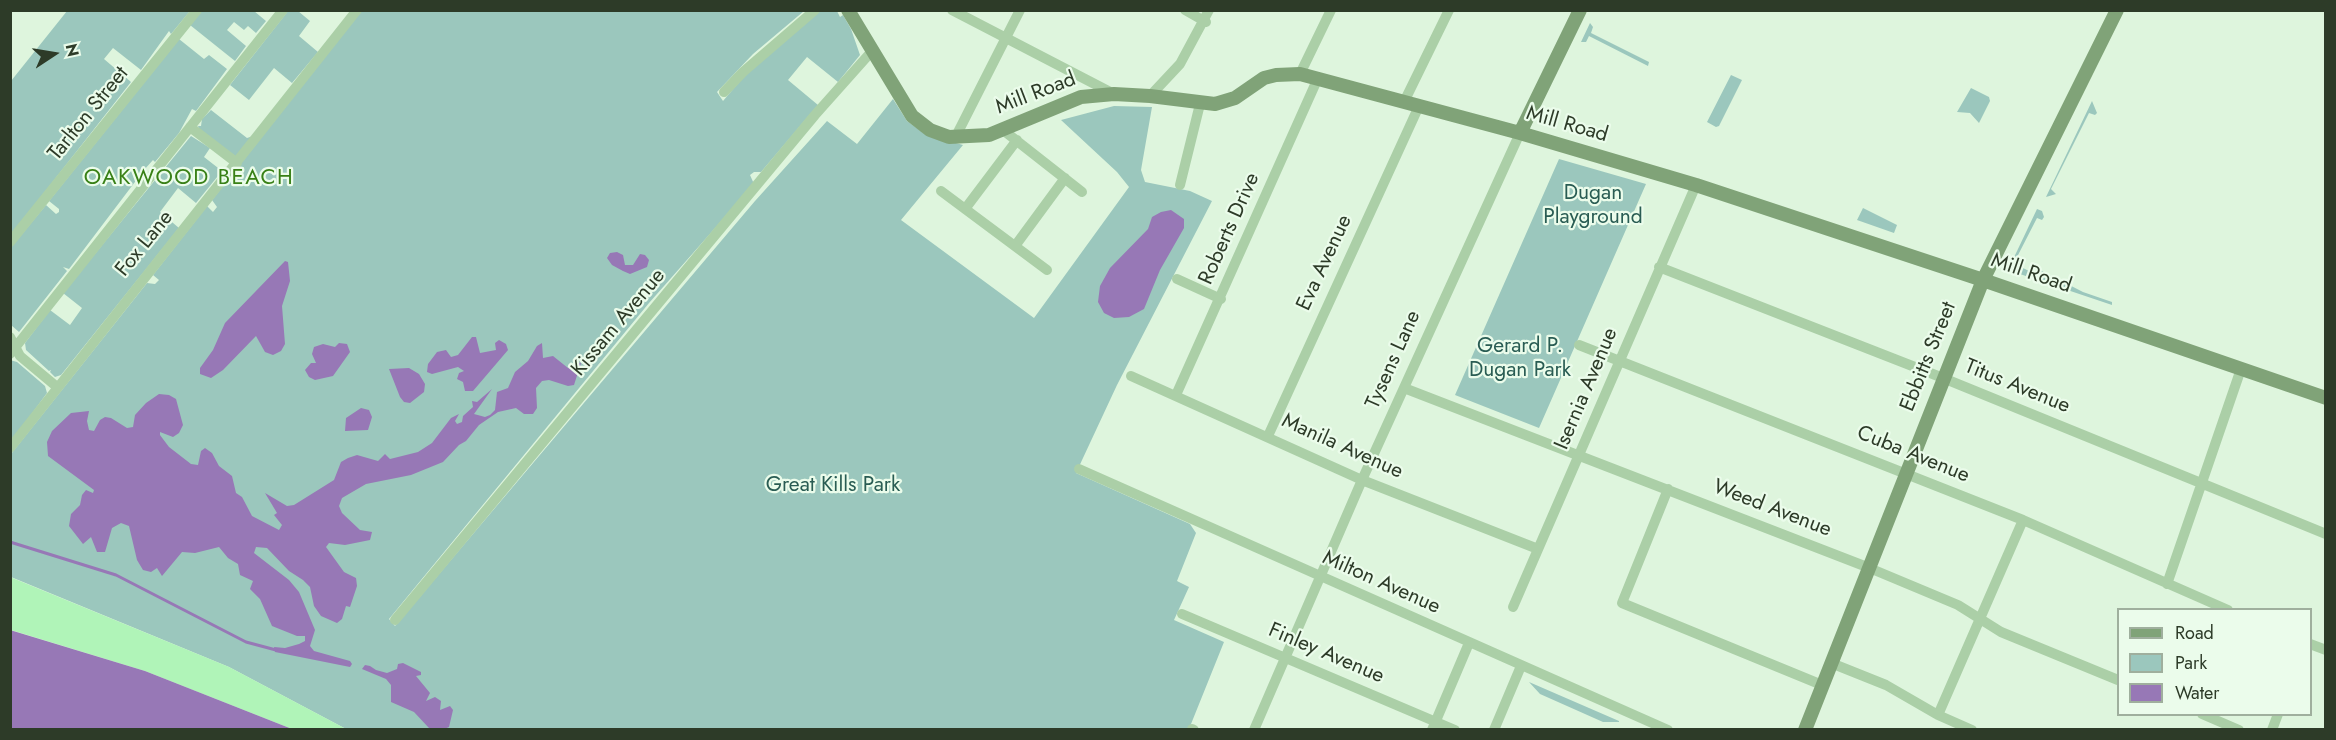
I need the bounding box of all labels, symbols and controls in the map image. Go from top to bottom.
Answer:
north arrow [24,24,84,84]
text: N [60,42,85,59]
street label: Tarlton Street [43,62,135,166]
street label: Mill Road [992,67,1080,121]
street label: Mill Road [1523,101,1611,149]
district label: OAKWOOD BEACH [84,166,294,192]
street label: Roberts Drive [1194,169,1266,289]
park label: Dugan Playground [1543,181,1643,231]
street label: Fox Lane [111,206,179,282]
street label: Eva Avenue [1292,211,1358,315]
street label: Mill Road [1987,248,2075,300]
street label: Kissam Avenue [567,264,671,382]
street label: Ebbitts Street [1896,299,1962,415]
street label: Tysens Lane [1361,307,1427,413]
street label: Isernia Avenue [1550,324,1624,454]
park label: Gerard P. Dugan Park [1469,334,1571,384]
street label: Titus Avenue [1961,354,2073,420]
street label: Manila Avenue [1277,409,1407,485]
street label: Cuba Avenue [1853,421,1973,489]
park label: Great Kills Park [766,473,900,499]
street label: Weed Avenue [1709,475,1835,543]
street label: Milton Avenue [1318,546,1444,620]
legend [2117,608,2312,716]
street label: Finley Avenue [1264,618,1388,690]
text: Road [2175,620,2214,646]
text: Park [2175,650,2207,676]
text: Water [2175,680,2219,706]

